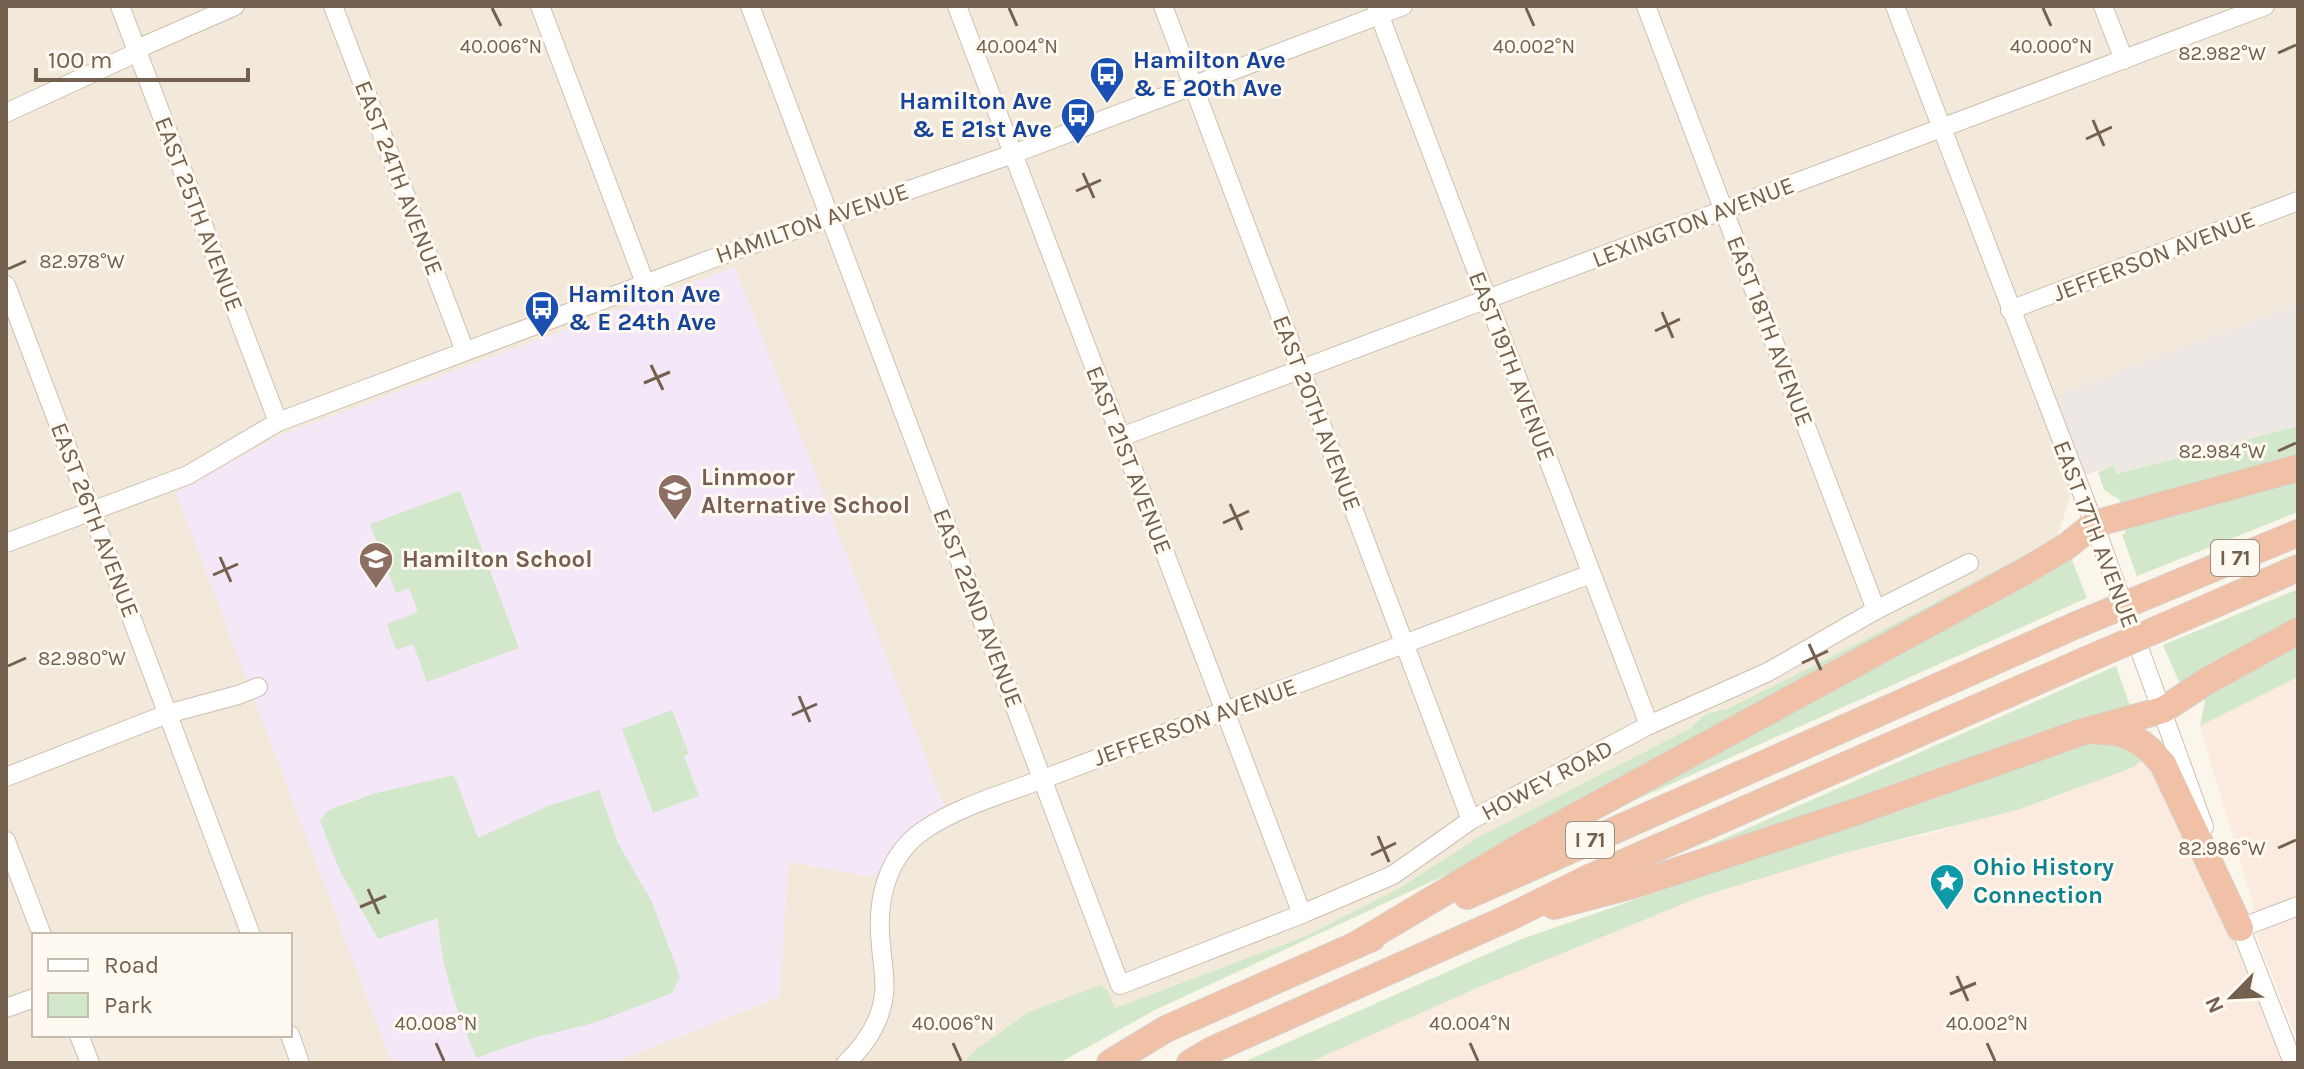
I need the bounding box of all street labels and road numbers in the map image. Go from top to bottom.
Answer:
street label: EAST 24TH AVENUE [349,77,449,279]
street label: EAST 25TH AVENUE [149,113,249,315]
street label: LEXINGTON AVENUE [1588,171,1798,273]
street label: HAMILTON AVENUE [712,177,912,269]
street label: JEFFERSON AVENUE [2049,205,2259,307]
street label: EAST 18TH AVENUE [1721,232,1819,430]
street label: EAST 19TH AVENUE [1463,267,1561,465]
street label: EAST 20TH AVENUE [1267,311,1367,515]
street label: EAST 21ST AVENUE [1080,362,1178,558]
street label: EAST 26TH AVENUE [45,419,145,621]
street label: EAST 17TH AVENUE [2047,436,2145,632]
street label: EAST 22ND AVENUE [927,505,1029,711]
road number: I 71 [2211,540,2259,576]
street label: JEFFERSON AVENUE [1090,672,1300,772]
street label: HOWEY ROAD [1476,734,1618,826]
road number: I 71 [1566,822,1614,858]

